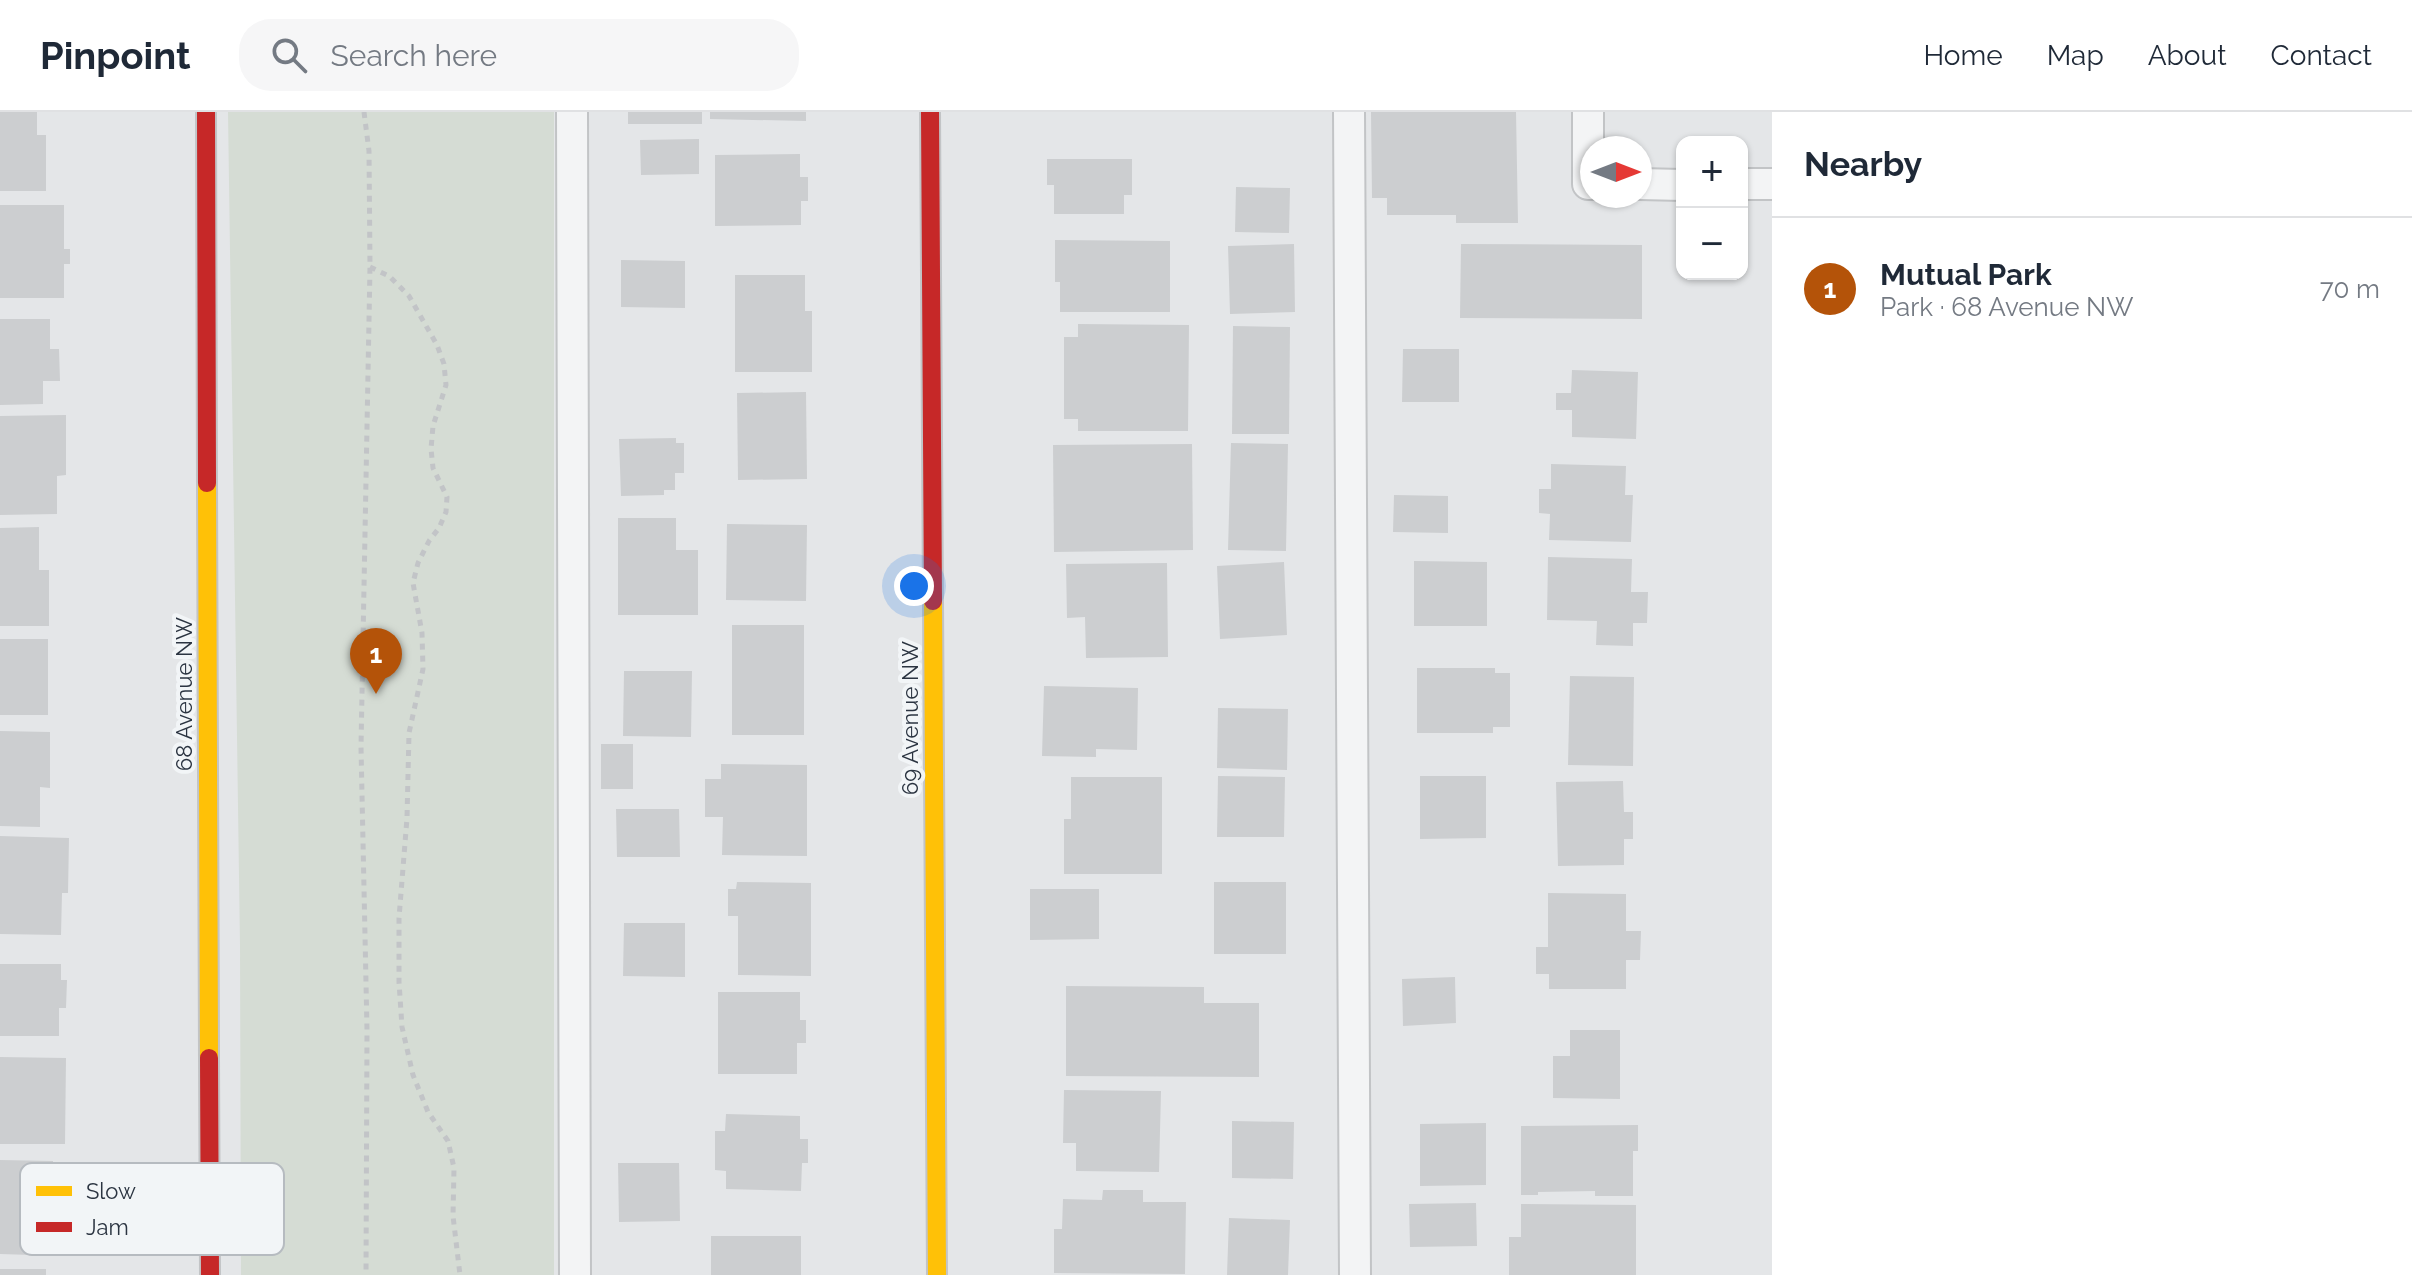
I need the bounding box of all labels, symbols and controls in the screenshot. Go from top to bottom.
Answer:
search box [239,19,799,91]
text: Pinpoint [40,33,191,78]
icon: search [267,33,311,77]
text: Search here [331,38,497,73]
text: Home [1923,39,2003,72]
text: Map [2047,39,2104,72]
text: About [2148,39,2227,72]
text: Contact [2271,39,2372,72]
north arrow [1580,136,1652,208]
map controls [1676,136,1748,280]
button: + [1676,136,1748,208]
text: Nearby [1804,144,1922,184]
button: − [1676,208,1748,280]
text: Mutual Park [1880,257,2052,292]
text: 1 [1824,274,1836,304]
text: 70 m [2320,274,2380,304]
text: Park · 68 Avenue NW [1880,292,2133,322]
your location [894,566,934,606]
street label: 68 Avenue NW [171,617,197,771]
pin: 1 [350,628,402,694]
street label: 69 Avenue NW [897,641,923,795]
legend [20,1163,284,1255]
text: Slow [86,1178,136,1204]
text: Jam [86,1214,129,1240]

